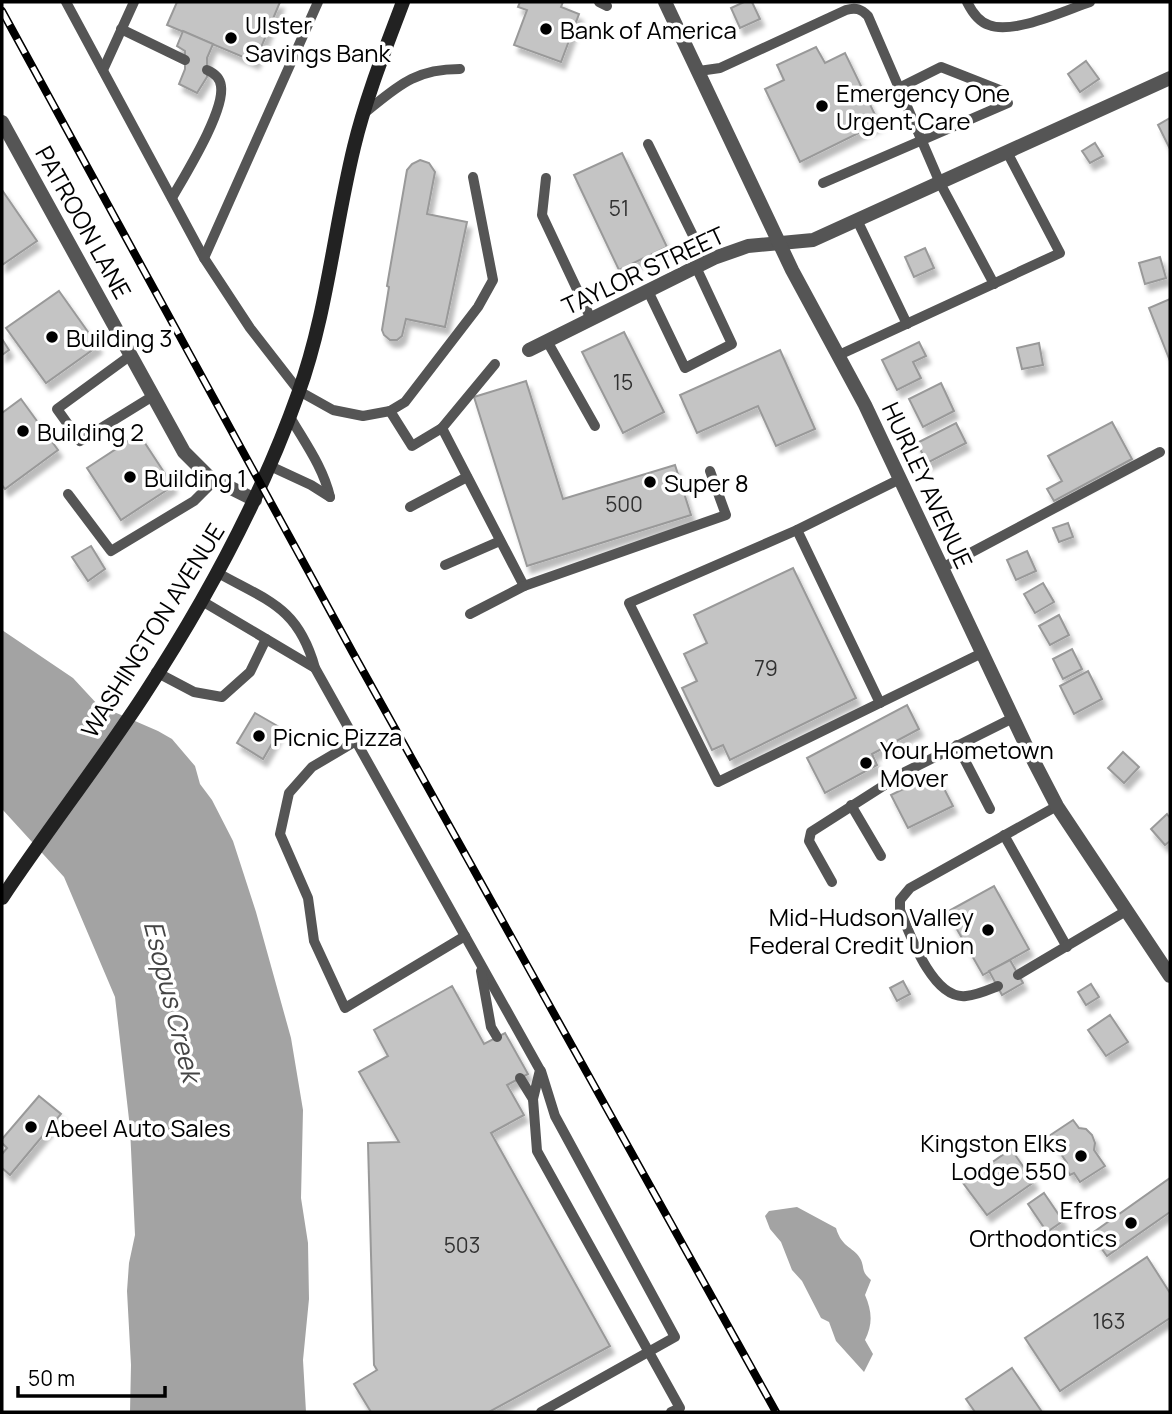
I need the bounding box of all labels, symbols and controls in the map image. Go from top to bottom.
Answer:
place label: Ulster Savings Bank [245,8,392,69]
place label: Bank of America [560,13,737,46]
marker: Bank of America [538,21,554,37]
marker: Ulster Savings Bank [223,30,239,46]
place label: Emergency One Urgent Care [836,76,1010,137]
marker: Emergency One Urgent Care [814,98,830,114]
street label: PATROON LANE [28,140,140,304]
house number: 51 [609,194,629,222]
street label: TAYLOR STREET [556,218,730,322]
place label: Building 3 [66,321,173,354]
marker: Building 3 [44,329,60,345]
house number: 15 [613,368,633,396]
street label: HURLEY AVENUE [875,396,981,574]
place label: Building 2 [37,415,144,448]
marker: Building 2 [15,423,31,439]
place label: Building 1 [144,461,247,494]
place label: Super 8 [664,466,749,499]
marker: Building 1 [122,469,138,485]
marker: Super 8 [642,474,658,490]
house number: 500 [605,490,643,518]
street label: WASHINGTON AVENUE [73,517,231,743]
house number: 79 [754,654,778,682]
place label: Picnic Pizza [273,720,402,753]
marker: Picnic Pizza [251,728,267,744]
place label: Your Hometown Mover [880,733,1054,794]
marker: Your Hometown Mover [858,755,874,771]
place label: Mid-Hudson Valley Federal Credit Union [749,900,974,961]
water label: Esopus Creek [136,917,211,1089]
marker: Mid-Hudson Valley Federal Credit Union [980,922,996,938]
place label: Abeel Auto Sales [45,1111,231,1144]
marker: Abeel Auto Sales [23,1119,39,1135]
place label: Kingston Elks Lodge 550 [920,1126,1067,1187]
marker: Kingston Elks Lodge 550 [1073,1148,1089,1164]
place label: Efros Orthodontics [969,1193,1117,1254]
marker: Efros Orthodontics [1123,1215,1139,1231]
house number: 503 [444,1231,480,1259]
house number: 163 [1093,1307,1125,1335]
scale bar [18,1354,164,1398]
text: 50 m [28,1364,75,1392]

